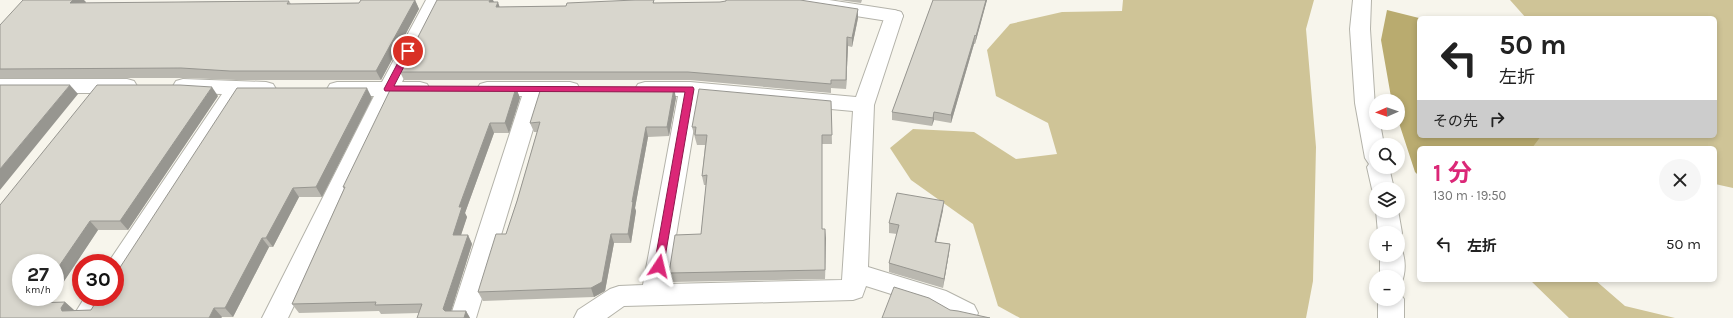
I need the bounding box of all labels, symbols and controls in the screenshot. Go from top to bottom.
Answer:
text: 50 m [1499,28,1567,61]
icon: left [1433,32,1485,84]
pin [391,34,425,68]
icon: arrive [397,40,419,62]
text: 左折 [1499,66,1535,88]
north arrow [1369,94,1405,130]
map controls [1369,94,1405,306]
icon: right [1486,108,1508,130]
text: その先 [1433,112,1478,130]
button: search [1369,138,1405,174]
text: 1 分 [1433,159,1472,187]
button: close [1659,159,1701,201]
button: layers [1369,182,1405,218]
text: 130 m · 19:50 [1433,188,1506,203]
button: + [1369,226,1405,262]
icon: left [1433,233,1455,255]
text: 50 m [1666,235,1701,253]
text: 左折 [1467,237,1497,255]
position arrow [638,245,680,287]
speed limit sign: 30 [72,254,124,306]
text: 27 [27,263,49,286]
button: − [1369,270,1405,306]
text: km/h [25,284,51,296]

